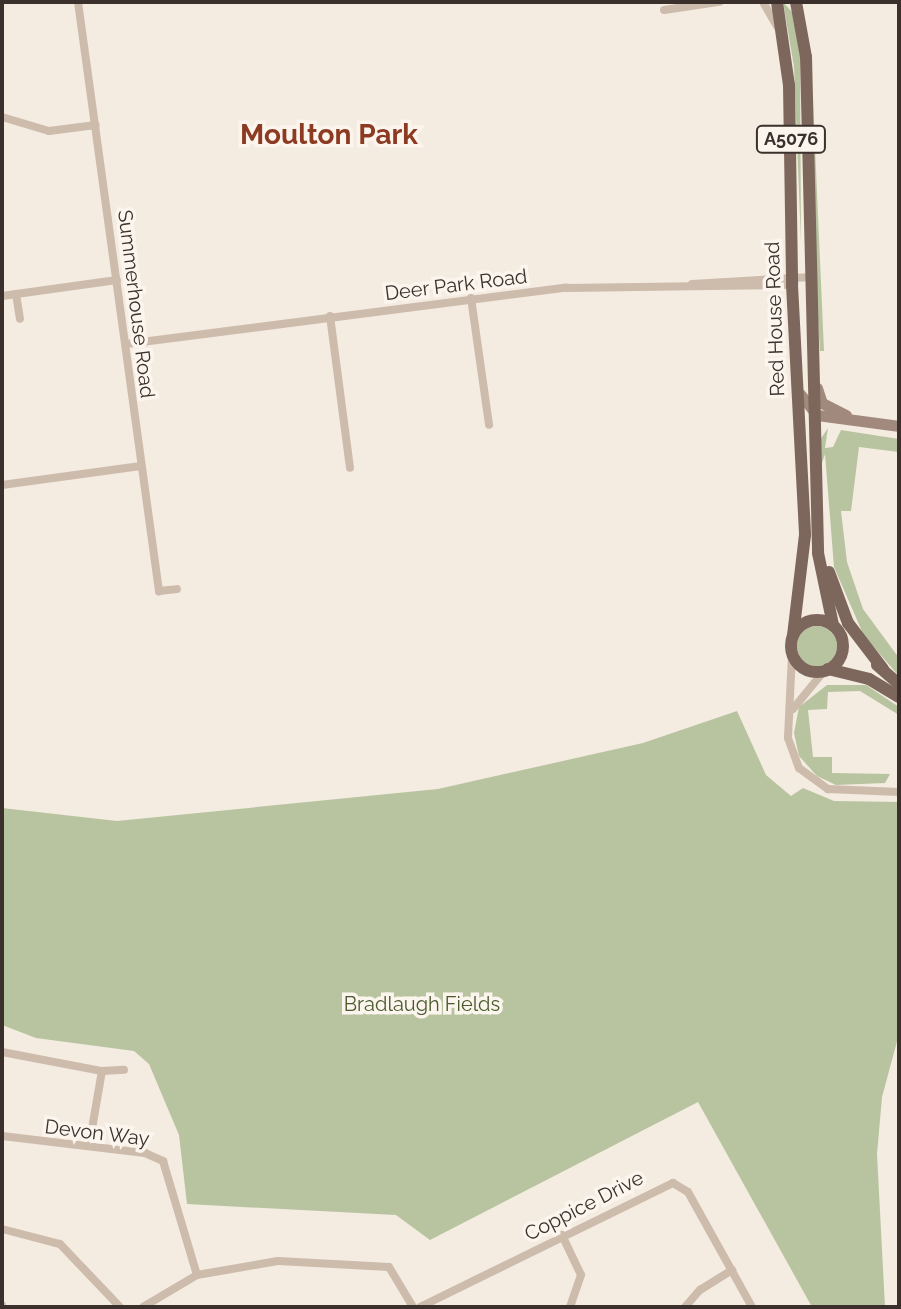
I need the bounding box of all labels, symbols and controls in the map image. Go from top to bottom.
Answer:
district label: Moulton Park [240,118,418,152]
road number: A5076 [755,125,827,153]
street label: Summerhouse Road [113,209,159,399]
street label: Red House Road [760,241,790,397]
street label: Deer Park Road [383,264,529,306]
park label: Bradlaugh Fields [344,992,500,1016]
street label: Devon Way [43,1115,151,1151]
street label: Coppice Drive [521,1166,647,1246]

